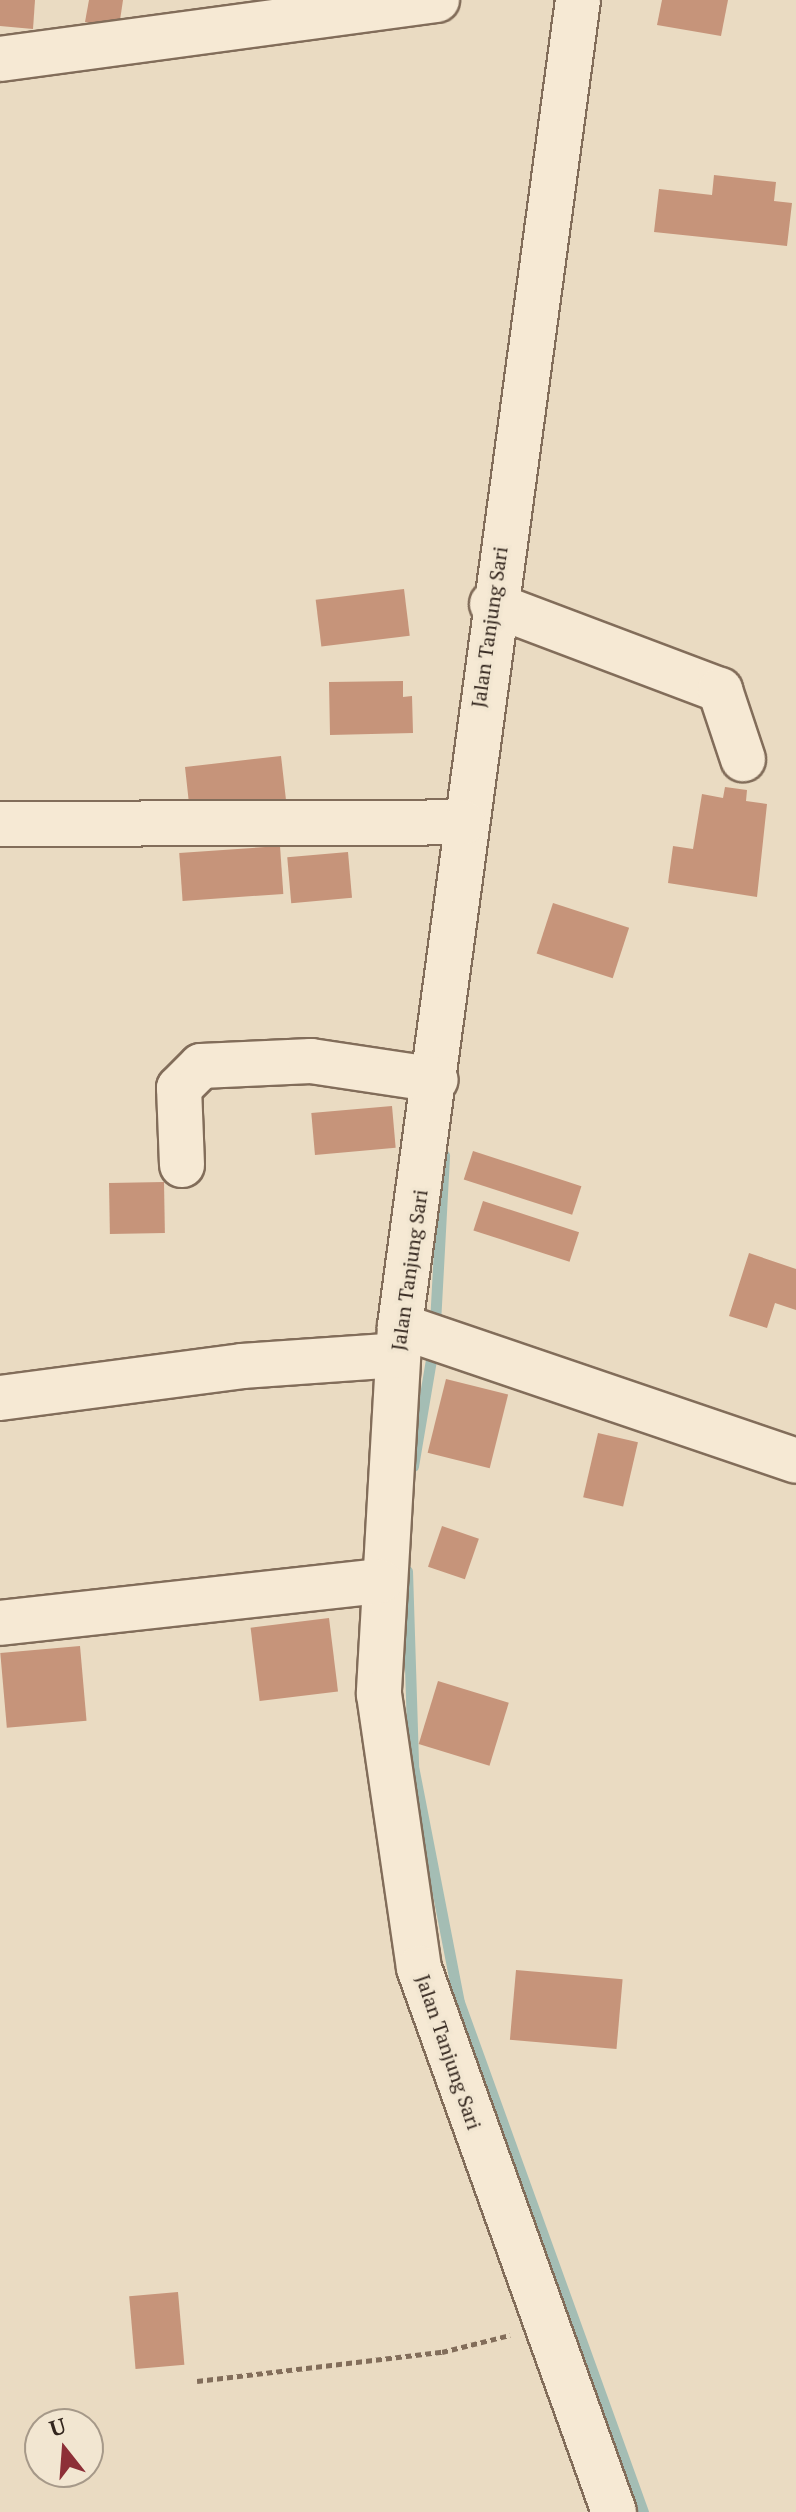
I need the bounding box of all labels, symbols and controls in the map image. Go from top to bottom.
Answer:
street label: Jalan Tanjung Sari [466,545,512,709]
street label: Jalan Tanjung Sari [386,1188,432,1352]
street label: Jalan Tanjung Sari [411,1971,487,2133]
north arrow [24,2408,104,2488]
text: U [46,2410,69,2443]

